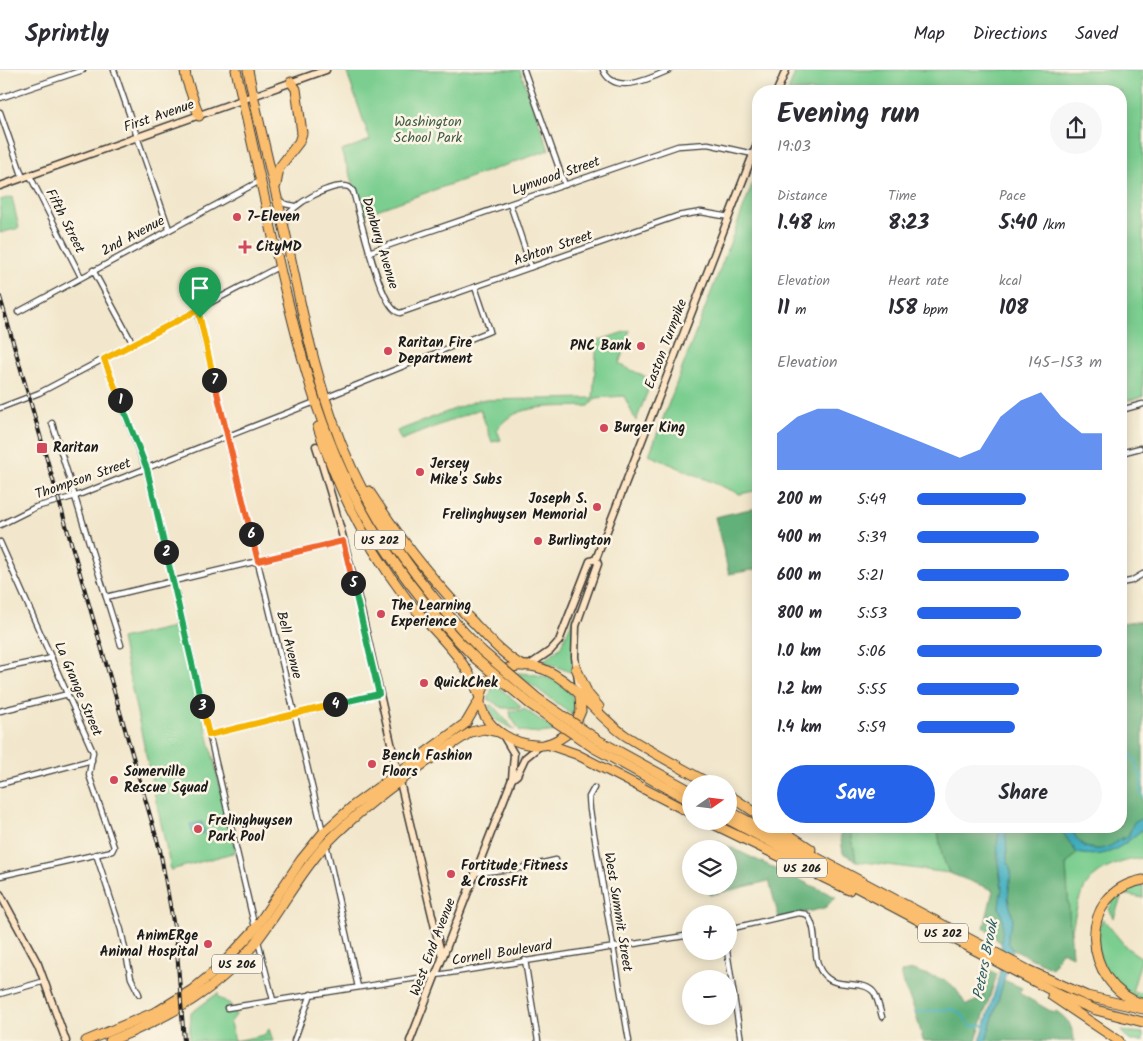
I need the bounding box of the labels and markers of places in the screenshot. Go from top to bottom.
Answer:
place label: 7-Eleven [247,206,300,228]
marker: 7-Eleven [231,211,243,223]
place label: CityMD [256,236,302,258]
marker: CityMD [238,240,252,254]
pin [179,267,221,318]
place label: Raritan Fire Department [398,332,473,370]
place label: PNC Bank [570,335,632,357]
marker: PNC Bank [635,340,647,352]
marker: Raritan Fire Department [382,345,394,357]
pin: 7 [202,368,226,392]
pin: 1 [108,388,132,412]
place label: Burger King [614,417,685,439]
marker: Burger King [598,422,610,434]
place label: Raritan [53,437,99,459]
marker: Raritan [35,441,49,455]
place label: Jersey Mike's Subs [430,453,502,491]
marker: Jersey Mike's Subs [414,466,426,478]
place label: Joseph S. Frelinghuysen Memorial [442,488,587,526]
marker: Joseph S. Frelinghuysen Memorial [591,501,603,513]
pin: 6 [238,522,264,546]
place label: Burlington [548,530,611,552]
marker: Burlington [532,535,544,547]
pin: 2 [154,540,178,564]
pin: 5 [340,570,366,596]
place label: The Learning Experience [391,595,472,633]
marker: The Learning Experience [375,608,387,620]
place label: QuickChek [434,672,499,694]
marker: QuickChek [418,677,430,689]
pin: 4 [322,692,348,716]
pin: 3 [190,694,214,718]
place label: Bench Fashion Floors [382,745,473,783]
marker: Bench Fashion Floors [366,758,378,770]
place label: Somerville Rescue Squad [124,761,209,799]
marker: Somerville Rescue Squad [108,774,120,786]
place label: Frelinghuysen Park Pool [208,810,293,848]
marker: Frelinghuysen Park Pool [192,823,204,835]
place label: Fortitude Fitness & CrossFit [461,855,569,893]
marker: Fortitude Fitness & CrossFit [445,868,457,880]
place label: AnimERge Animal Hospital [100,925,198,963]
marker: AnimERge Animal Hospital [202,938,214,950]

